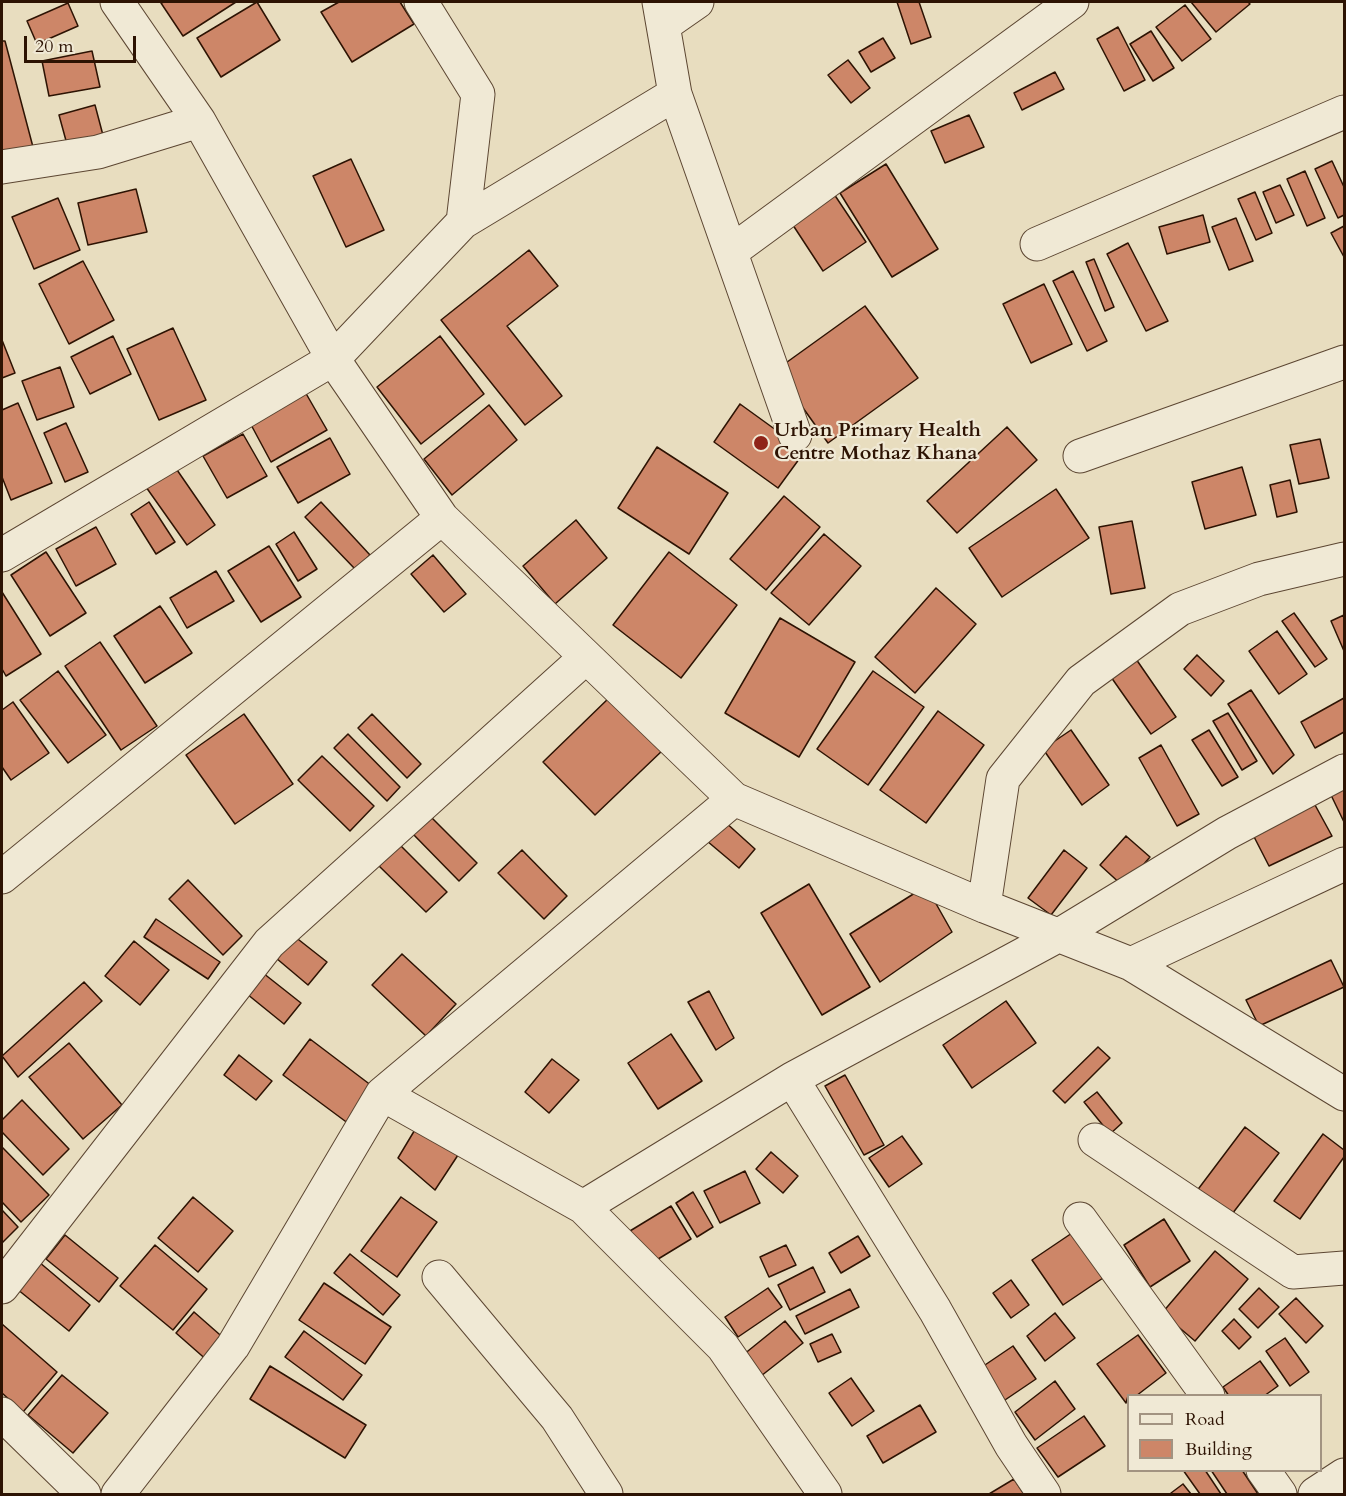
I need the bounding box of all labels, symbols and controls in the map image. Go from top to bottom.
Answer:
scale bar [27,24,140,62]
text: 20 m [35,34,74,59]
place label: Urban Primary Health Centre Mothaz Khana [774,419,981,466]
marker: Urban Primary Health Centre Mothaz Khana [752,434,770,452]
legend [1127,1394,1322,1472]
text: Road [1185,1407,1225,1432]
text: Building [1185,1437,1252,1462]

